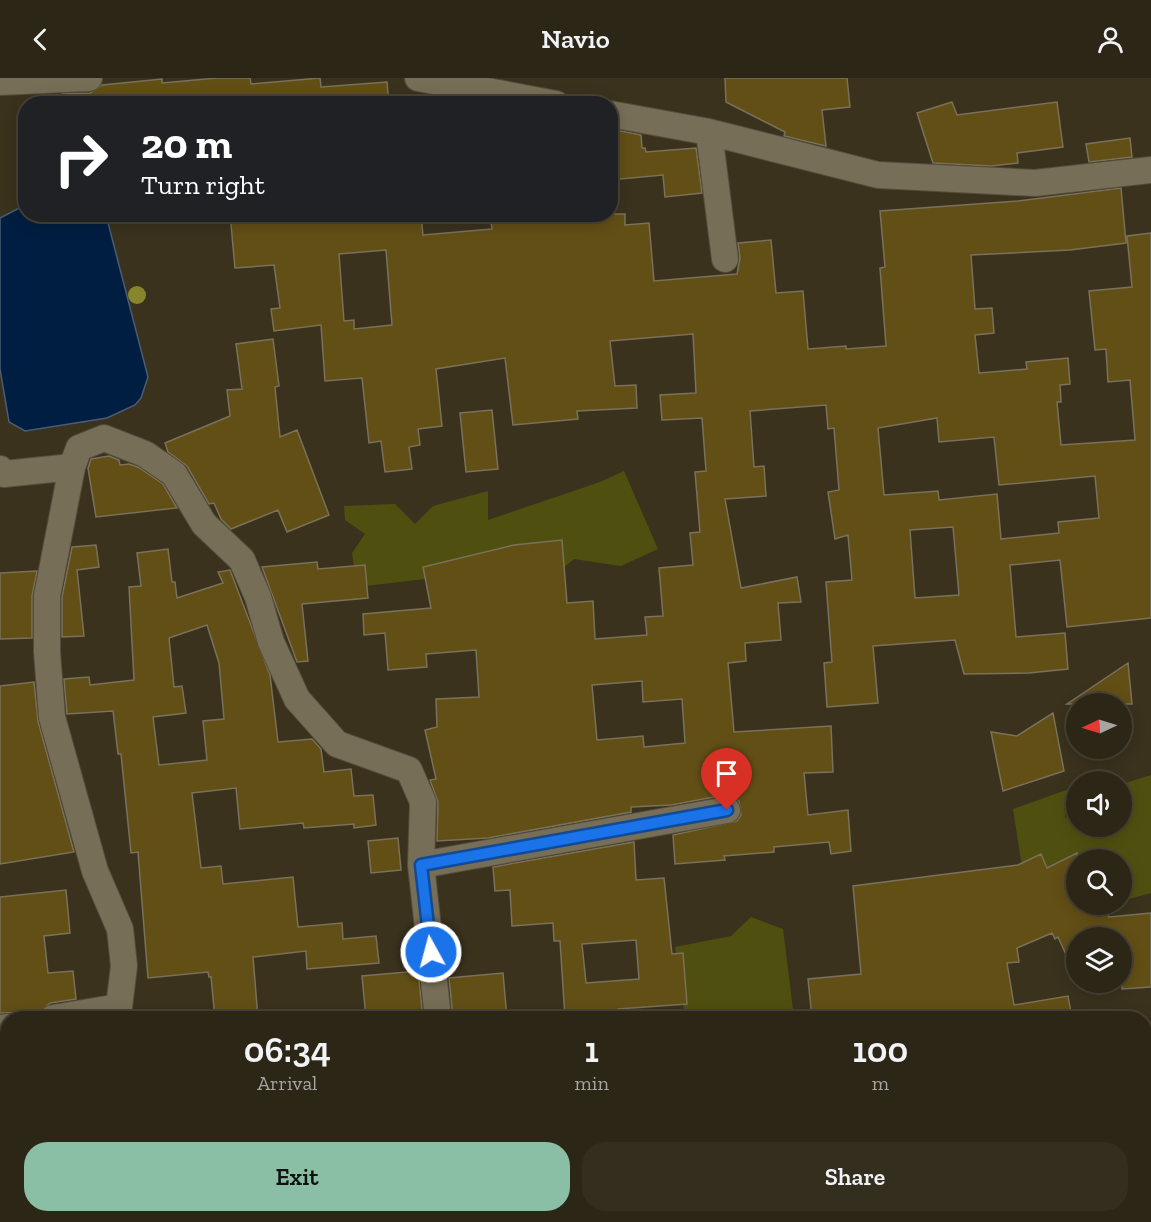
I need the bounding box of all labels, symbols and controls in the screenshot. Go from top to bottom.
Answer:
icon: back [24,23,57,56]
text: Navio [541,23,610,55]
icon: person [1094,23,1127,56]
text: 20 m [141,118,232,169]
icon: right [42,120,120,198]
text: Turn right [141,169,265,201]
north arrow [1066,693,1132,759]
map controls [1066,693,1132,993]
pin [701,748,752,810]
icon: arrive [710,757,743,790]
button: sound [1066,771,1132,837]
button: search [1066,849,1132,915]
position arrow [399,920,463,984]
button: layers [1066,927,1132,993]
text: 06:34 [244,1028,331,1071]
text: 1 [585,1028,599,1071]
text: 100 [853,1028,908,1071]
text: Arrival [257,1071,317,1095]
text: min [575,1071,609,1095]
text: m [872,1071,889,1095]
button: Exit [24,1142,570,1211]
button: Share [582,1142,1128,1211]

